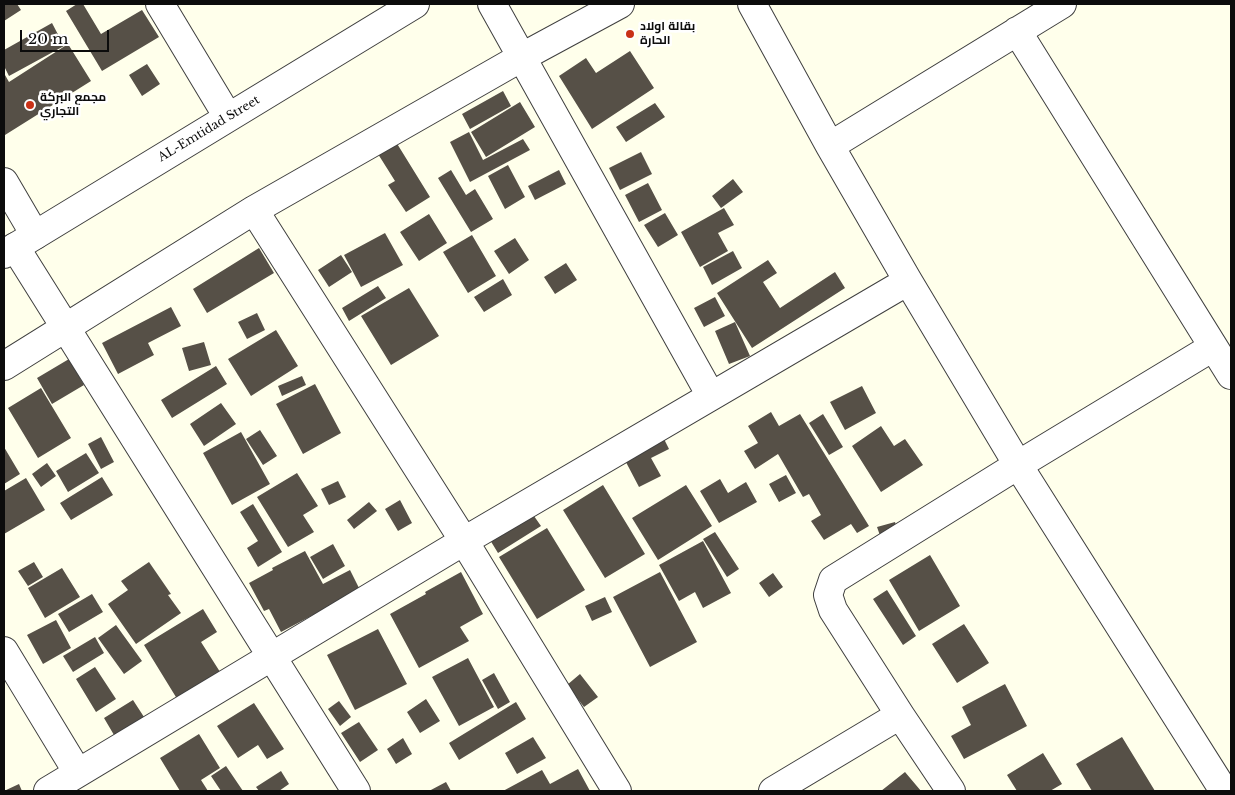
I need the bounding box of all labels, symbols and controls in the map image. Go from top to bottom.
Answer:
scale bar [22,20,111,52]
place label: بقالة اولاد الحارة [640,20,695,48]
marker: بقالة اولاد الحارة [624,28,636,40]
text: 20 m [28,29,68,48]
place label: مجمع البركة التجاري [40,91,106,119]
street label: AL-Emtidad Street [156,93,262,165]
marker: مجمع البركة التجاري [24,99,36,111]

